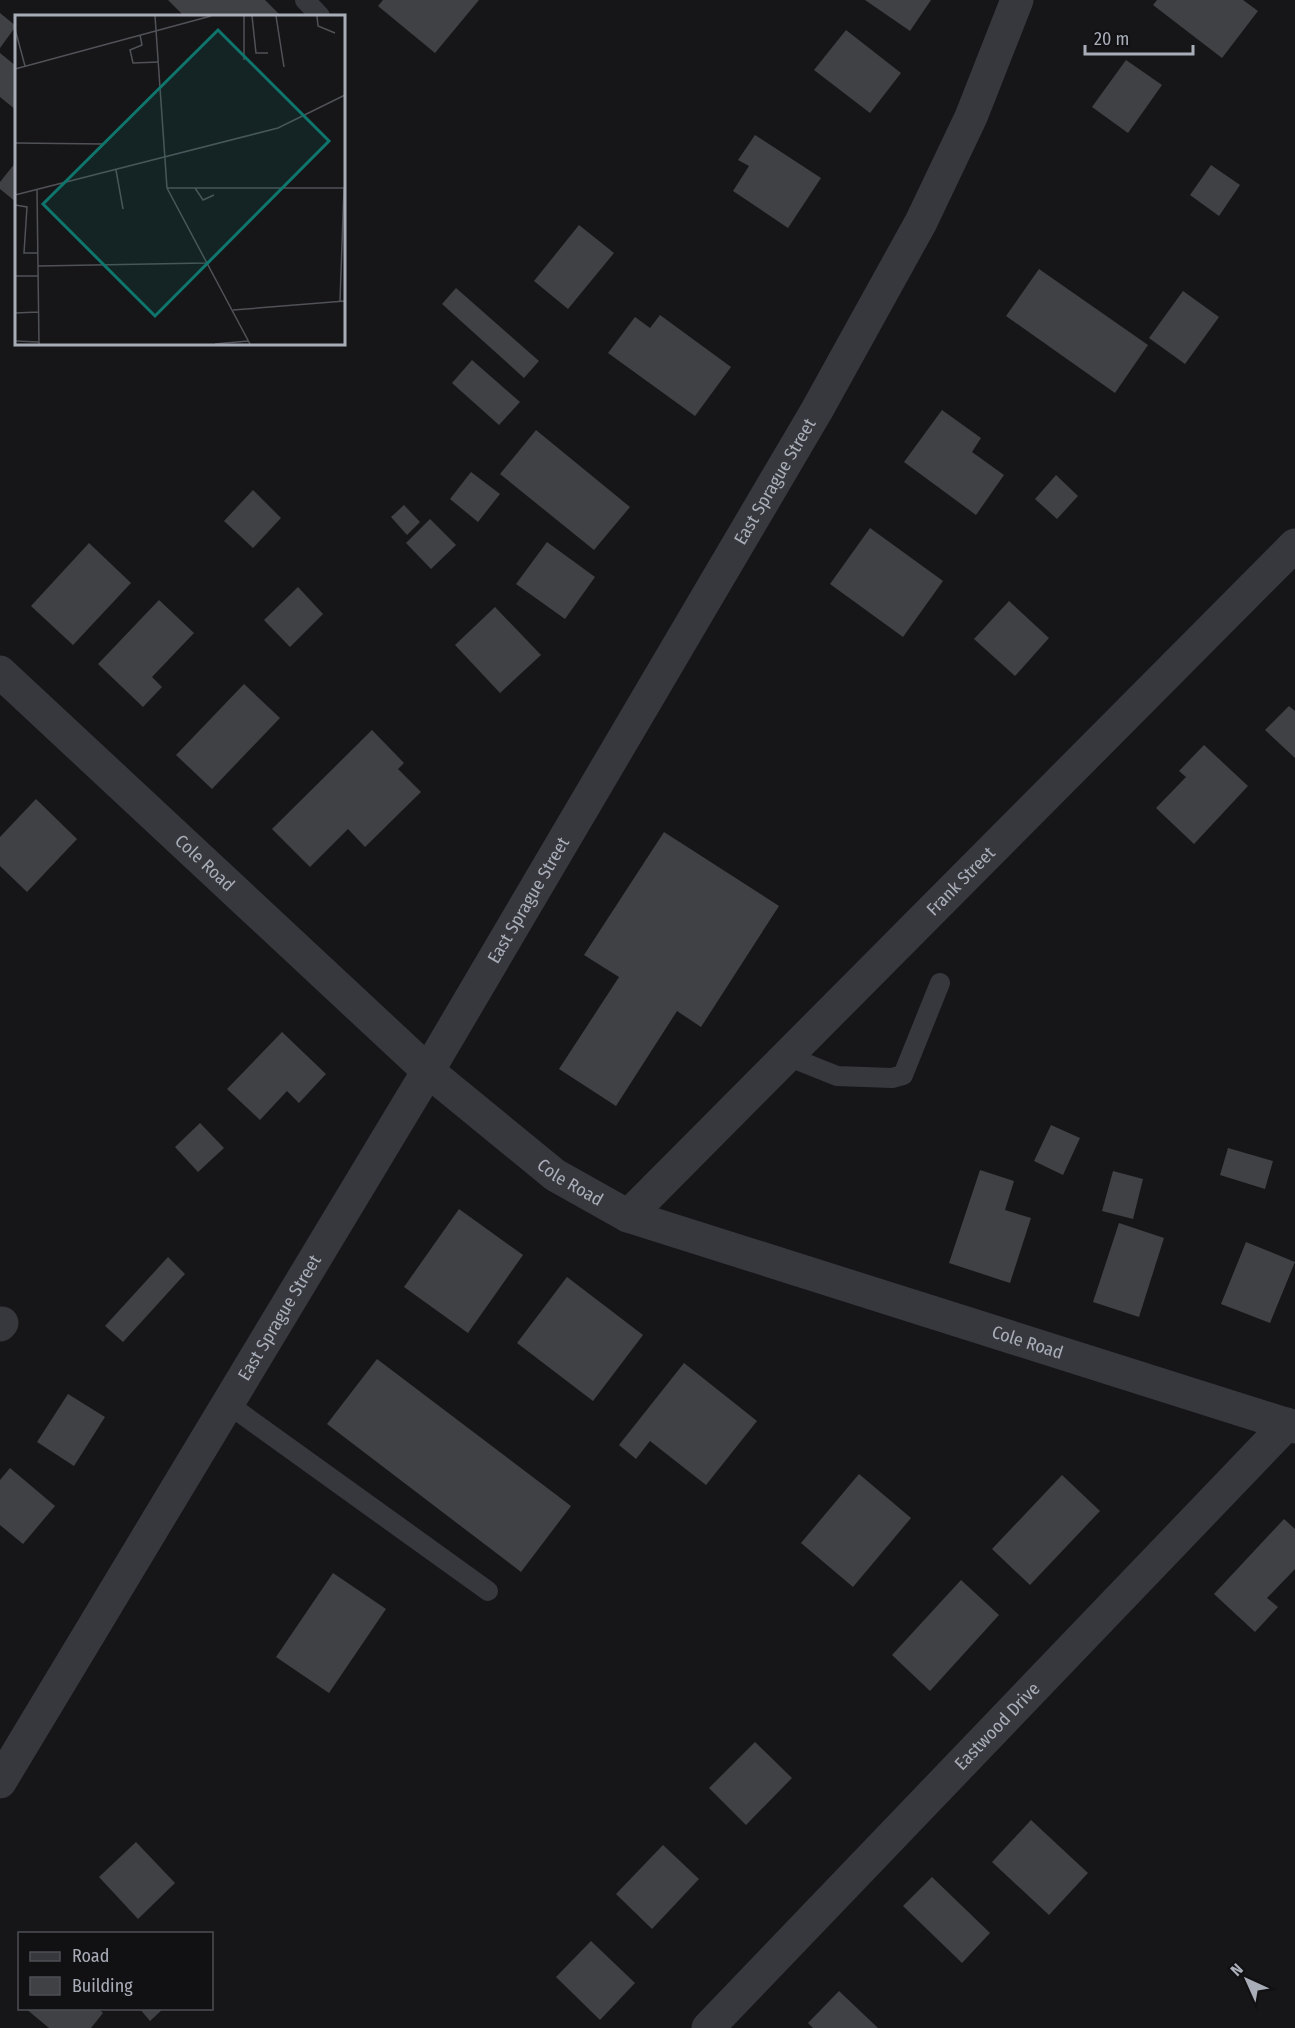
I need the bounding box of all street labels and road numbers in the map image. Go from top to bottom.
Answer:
street label: East Sprague Street [729,414,821,549]
street label: Cole Road [170,830,239,896]
street label: East Sprague Street [483,833,574,967]
street label: Frank Street [922,842,1000,920]
street label: Cole Road [533,1154,607,1211]
street label: East Sprague Street [233,1251,326,1384]
street label: Cole Road [989,1321,1066,1364]
street label: Eastwood Drive [950,1678,1044,1775]

